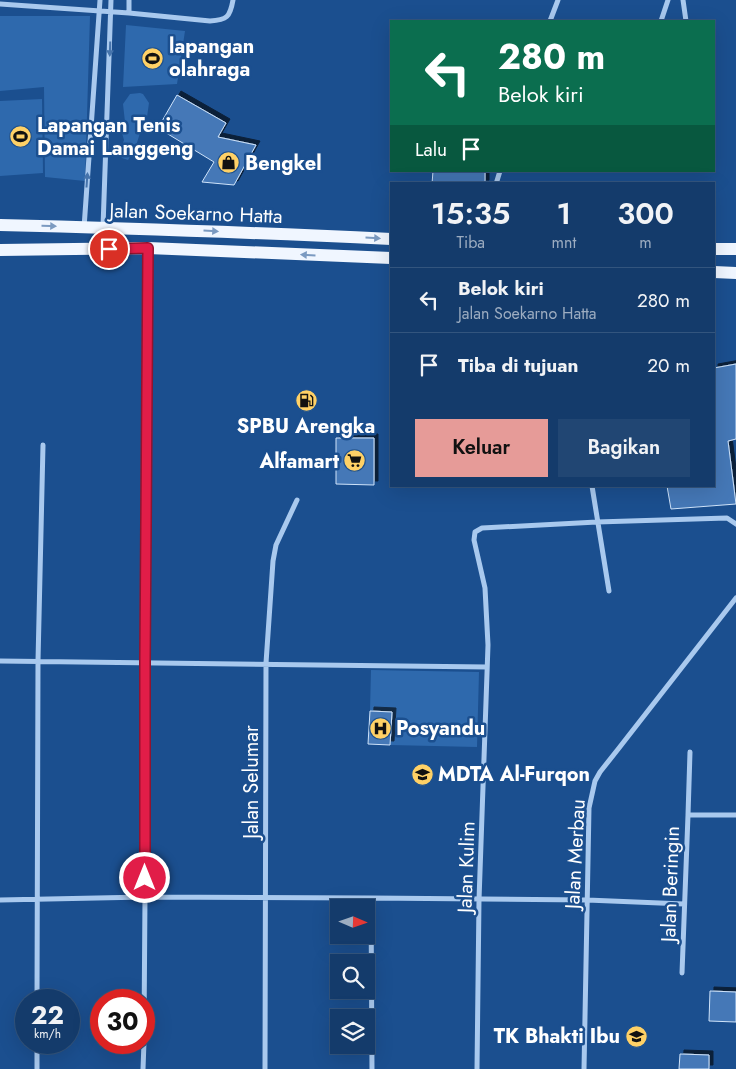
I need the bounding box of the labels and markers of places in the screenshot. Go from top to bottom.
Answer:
place label: lapangan olahraga [169,32,254,84]
sports icon: lapangan olahraga [141,46,165,70]
place label: Lapangan Tenis Damai Langgeng [37,111,194,163]
sports icon: Lapangan Tenis Damai Langgeng [9,125,33,149]
place label: Bengkel [245,149,322,178]
shop icon: Bengkel [217,151,241,175]
pin [88,228,130,270]
fuel station icon: SPBU Arengka [294,388,318,412]
place label: SPBU Arengka [237,412,375,441]
place label: Alfamart [258,447,340,476]
supermarket icon: Alfamart [343,449,367,473]
place label: Posyandu [396,714,485,743]
hospital icon: Posyandu [368,716,392,740]
place label: MDTA Al-Furqon [438,760,590,789]
school or university icon: MDTA Al-Furqon [410,762,434,786]
place label: TK Bhakti Ibu [494,1022,620,1051]
school or university icon: TK Bhakti Ibu [624,1024,648,1048]

